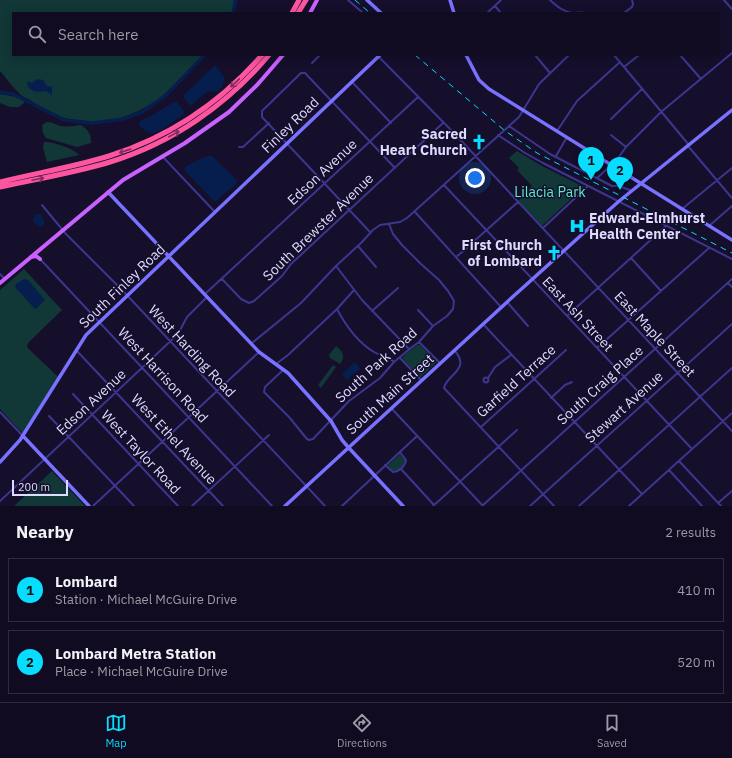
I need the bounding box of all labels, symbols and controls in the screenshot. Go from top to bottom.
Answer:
search box [12,12,720,56]
icon: search [26,23,48,45]
text: Search here [58,25,138,44]
one-way arrow [230,78,240,88]
street label: Finley Road [257,93,323,157]
place label: Sacred Heart Church [380,125,467,159]
one-way arrow [168,130,180,138]
church icon: Sacred Heart Church [470,133,488,151]
street label: Edson Avenue [283,135,361,209]
one-way arrow [119,147,131,155]
pin: 1 [578,147,604,180]
pin: 2 [607,157,633,190]
your location [465,168,485,188]
street label: South Brewster Avenue [259,169,377,285]
one-way arrow [31,174,44,182]
park label: Lilacia Park [514,183,586,201]
place label: Edward-Elmhurst Health Center [589,209,705,243]
hospital icon: Edward-Elmhurst Health Center [568,217,586,235]
place label: First Church of Lombard [462,236,542,270]
street label: South Finley Road [75,240,169,332]
church icon: First Church of Lombard [545,244,563,262]
street label: East Ash Street [539,273,617,355]
street label: East Maple Street [611,287,699,381]
street label: West Harding Road [145,301,239,401]
street label: West Harrison Road [114,323,212,427]
street label: South Park Road [331,324,421,406]
street label: Garfield Terrace [473,341,560,421]
street label: South Craig Place [553,341,647,428]
street label: South Main Street [342,350,438,438]
street label: Edson Avenue [52,365,130,439]
street label: Stewart Avenue [581,367,667,447]
street label: West Ethel Avenue [127,390,221,488]
street label: West Taylor Road [97,406,185,498]
scale bar [12,478,68,497]
text: 200 m [18,480,50,494]
text: Nearby [16,521,74,543]
text: 2 results [665,524,716,541]
text: Lombard [55,572,117,591]
text: 1 [26,582,34,599]
text: 410 m [677,582,715,599]
text: Station · Michael McGuire Drive [55,591,237,608]
text: Lombard Metra Station [55,644,216,663]
text: 2 [26,654,34,671]
text: 520 m [677,654,715,671]
text: Place · Michael McGuire Drive [55,663,228,680]
tab: Map [105,712,127,750]
tab: Directions [337,712,387,750]
tab: Saved [597,712,627,750]

